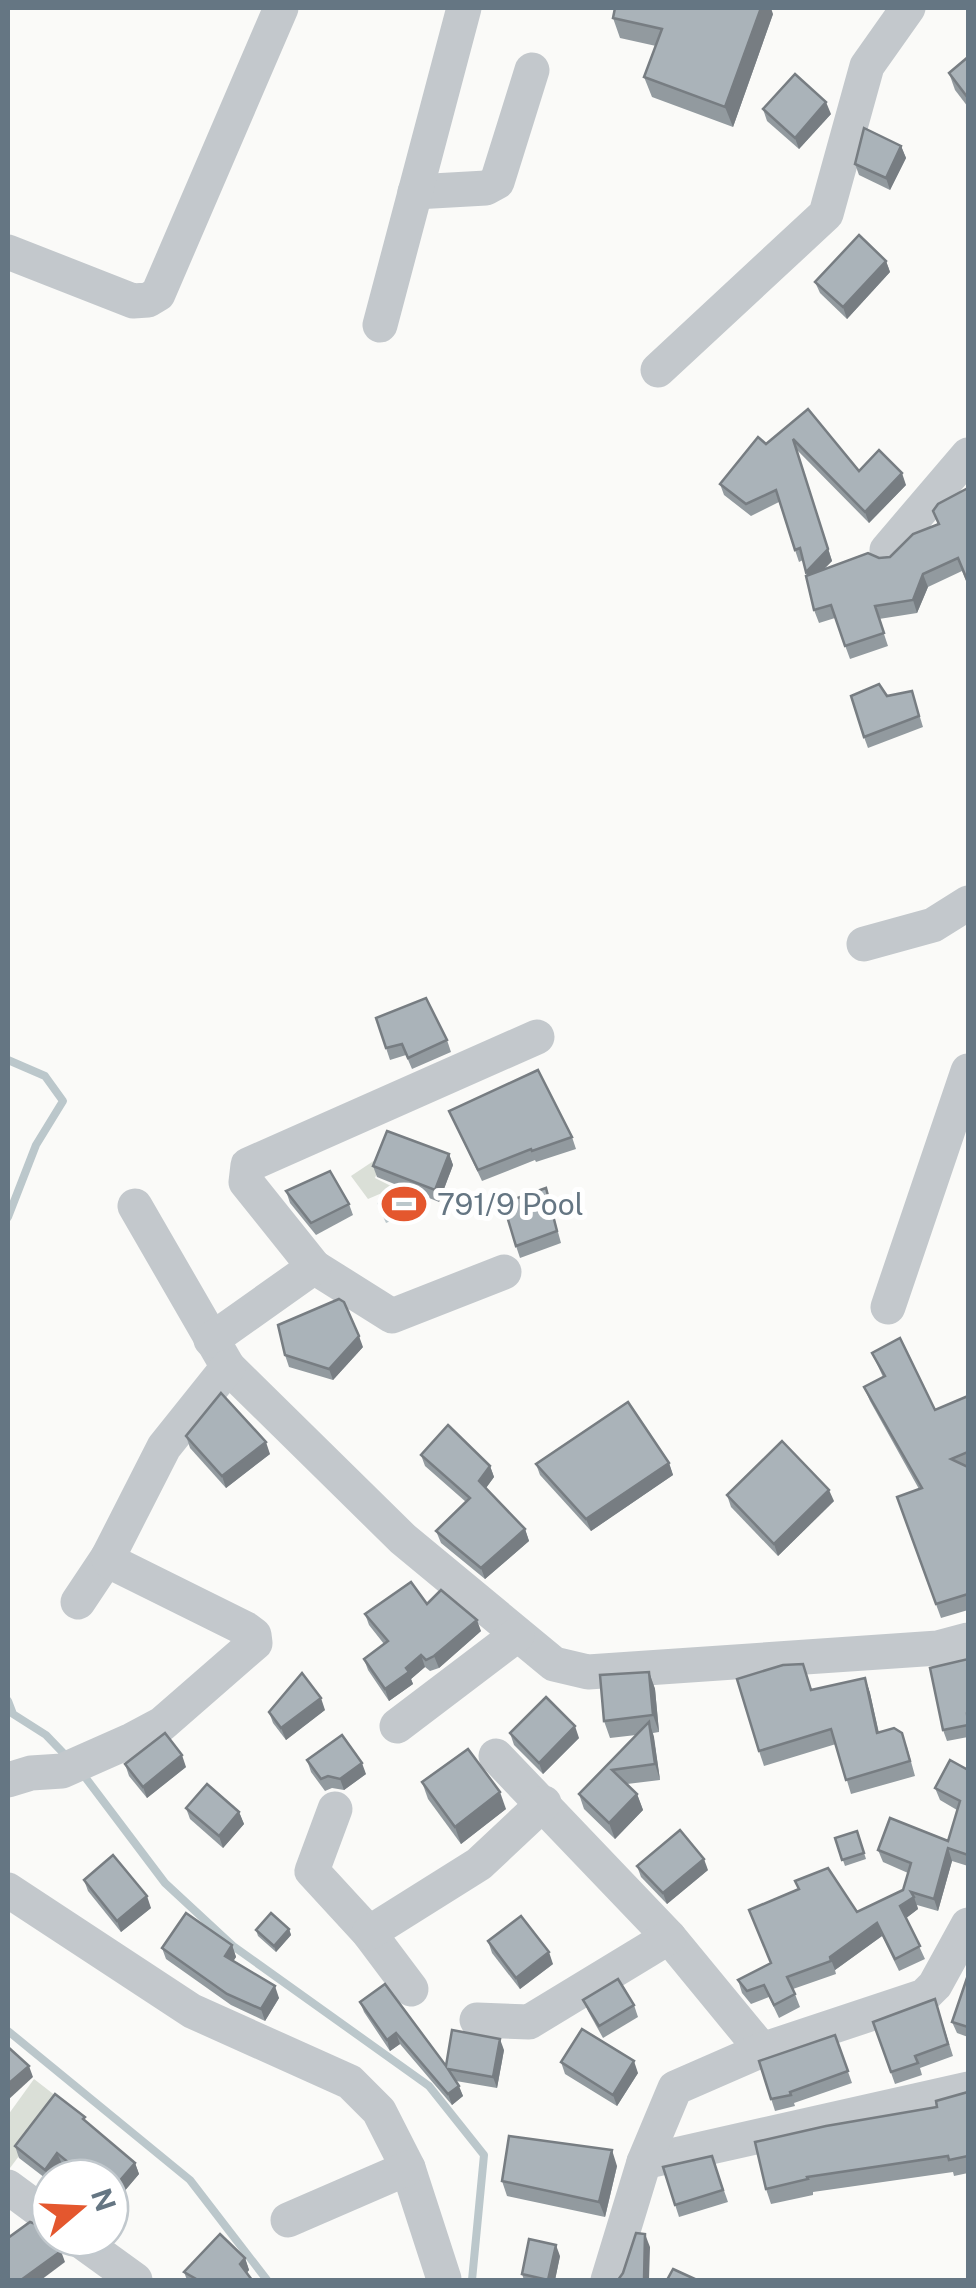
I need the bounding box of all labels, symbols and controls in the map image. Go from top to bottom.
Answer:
sports icon: 791/9 Pool [380,1180,428,1228]
place label: 791/9 Pool [437,1186,584,1222]
north arrow [30,2158,130,2258]
text: N [85,2184,123,2215]

